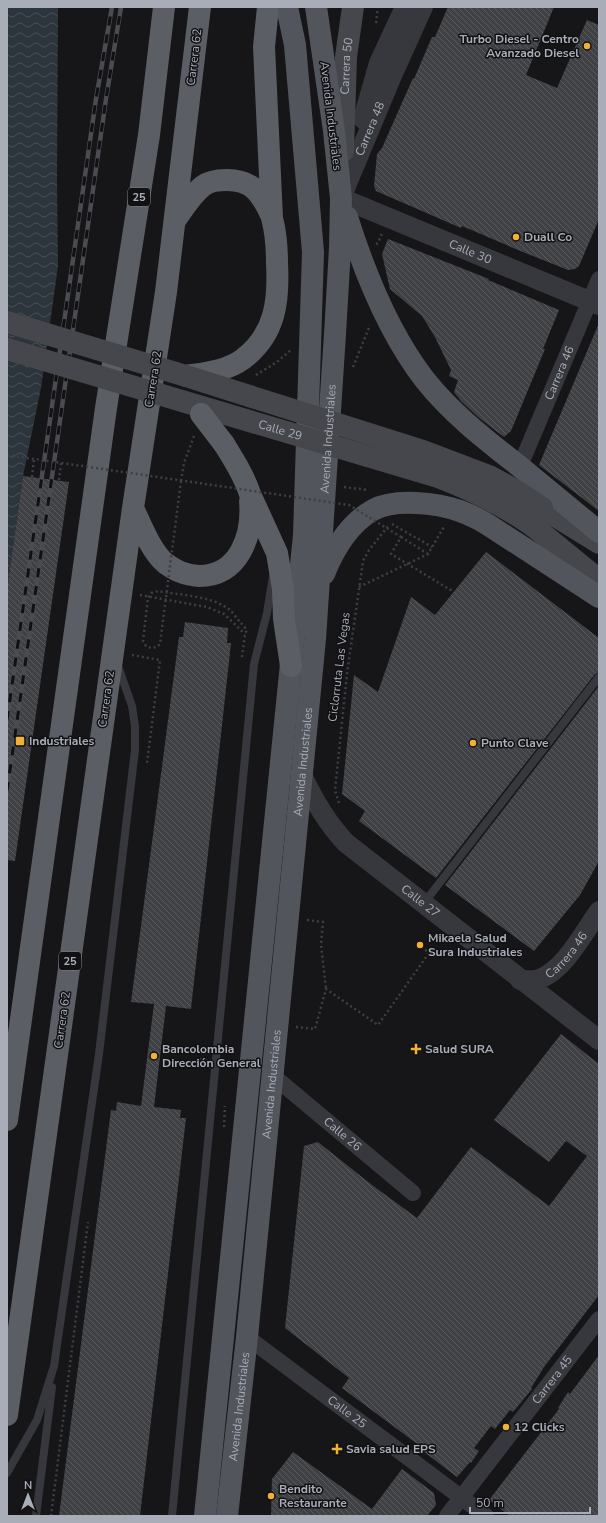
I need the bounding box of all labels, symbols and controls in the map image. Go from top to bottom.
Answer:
street label: Carrera 62 [183,28,205,86]
place label: Turbo Diesel - Centro Avanzado Diesel [459,31,579,61]
street label: Carrera 50 [337,36,357,95]
marker: Turbo Diesel - Centro Avanzado Diesel [582,41,592,51]
street label: Avenida Industriales [316,61,346,172]
street label: Carrera 48 [351,99,388,158]
road number: 25 [128,188,150,206]
place label: Duall Co [524,229,572,245]
marker: Duall Co [511,232,521,242]
street label: Calle 30 [446,236,494,268]
street label: Carrera 46 [541,343,578,402]
street label: Carrera 62 [141,349,165,409]
street label: Avenida Industriales [317,383,340,494]
street label: Calle 29 [256,416,304,444]
street label: Ciclorruta Las Vegas [324,611,354,723]
street label: Carrera 62 [94,670,118,728]
street label: Avenida Industriales [290,706,316,817]
place label: Industriales [29,733,95,749]
marker: Industriales [14,735,26,747]
place label: Punto Clave [481,735,549,751]
marker: Punto Clave [468,738,478,748]
street label: Calle 27 [398,881,443,921]
street label: Carrera 46 [542,929,591,982]
place label: Mikaela Salud Sura Industriales [428,930,523,960]
marker: Mikaela Salud Sura Industriales [415,940,425,950]
road number: 25 [59,952,81,970]
street label: Carrera 62 [50,991,74,1049]
street label: Avenida Industriales [258,1029,285,1140]
place label: Bancolombia Dirección General [162,1041,261,1071]
place label: Salud SURA [425,1041,494,1057]
marker: Salud SURA [410,1043,422,1055]
marker: Bancolombia Dirección General [149,1051,159,1061]
street label: Calle 26 [320,1113,365,1155]
street label: Avenida Industriales [225,1351,253,1462]
street label: Carrera 45 [528,1352,576,1407]
street label: Calle 25 [324,1392,370,1432]
place label: 12 Clicks [514,1419,565,1435]
marker: 12 Clicks [501,1422,511,1432]
place label: Savia salud EPS [346,1441,436,1457]
marker: Savia salud EPS [331,1443,343,1455]
north arrow [8,1475,48,1515]
text: N [24,1478,32,1493]
place label: Bendito Restaurante [279,1481,347,1511]
scale bar [470,1489,590,1515]
marker: Bendito Restaurante [266,1491,276,1501]
text: 50 m [476,1495,504,1511]

